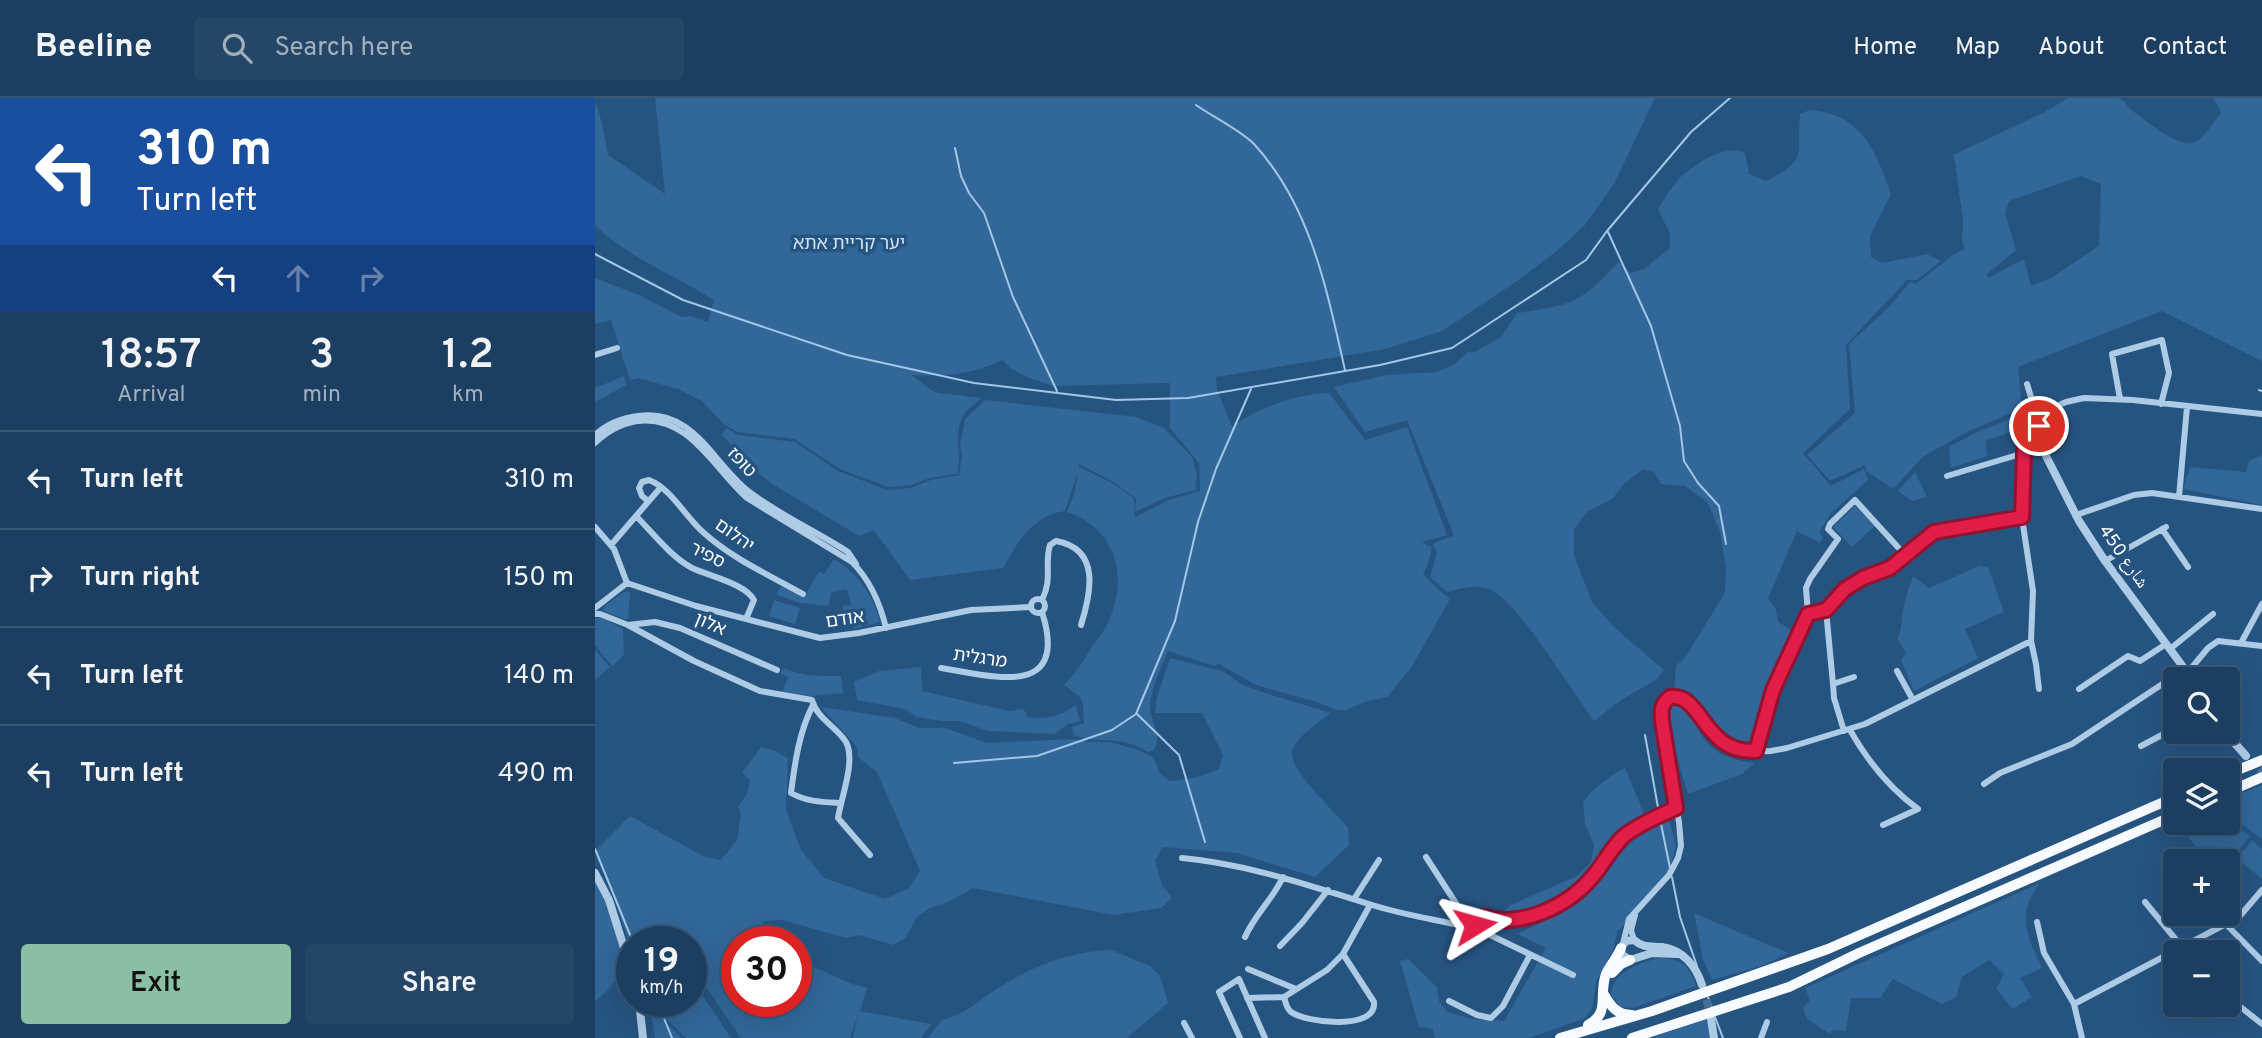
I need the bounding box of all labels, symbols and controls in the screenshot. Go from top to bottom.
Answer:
search box [194,17,684,80]
text: Beeline [35,27,152,69]
icon: search [218,29,256,67]
text: Search here [274,32,413,65]
text: Home [1853,33,1917,63]
text: Map [1955,33,2000,63]
text: About [2038,33,2104,63]
text: Contact [2142,33,2227,63]
text: 310 m [136,121,272,183]
icon: left [21,126,112,217]
text: Turn left [136,182,257,222]
park label: יער קריית אתא [793,233,905,256]
icon: left [206,259,244,297]
icon: ahead [279,259,317,297]
icon: right [352,259,390,297]
text: 18:57 [101,330,202,383]
text: 3 [309,330,334,383]
text: 1.2 [442,330,494,383]
text: Arrival [117,381,186,410]
text: min [303,381,341,410]
text: km [452,381,484,410]
pin [2009,396,2069,456]
icon: arrive [2020,407,2058,445]
street label: טופז [721,443,761,483]
icon: left [21,461,59,499]
text: Turn left [80,464,184,497]
text: 310 m [504,464,574,497]
street label: יהלום [710,514,758,558]
street label: شارع 450 [2093,521,2153,593]
street label: ספיר [686,537,728,575]
icon: right [21,559,59,597]
text: Turn right [80,562,200,595]
text: 150 m [503,562,574,595]
street label: אודם [824,606,866,634]
street label: אלון [691,608,729,642]
street label: מרגלית [951,644,1009,674]
icon: left [21,657,59,695]
text: Turn left [80,660,184,693]
text: 140 m [504,660,574,693]
map controls [2163,667,2240,1017]
button: search [2163,667,2240,744]
icon: left [21,755,59,793]
text: Turn left [80,758,184,791]
text: 490 m [498,758,574,791]
button: layers [2163,758,2240,835]
button: + [2163,849,2240,926]
position arrow [1438,888,1512,962]
speed limit sign: 30 [721,926,812,1017]
text: 19 [644,940,679,984]
button: − [2163,940,2240,1017]
button: Exit [21,944,291,1024]
button: Share [305,944,574,1024]
text: km/h [640,977,683,1000]

